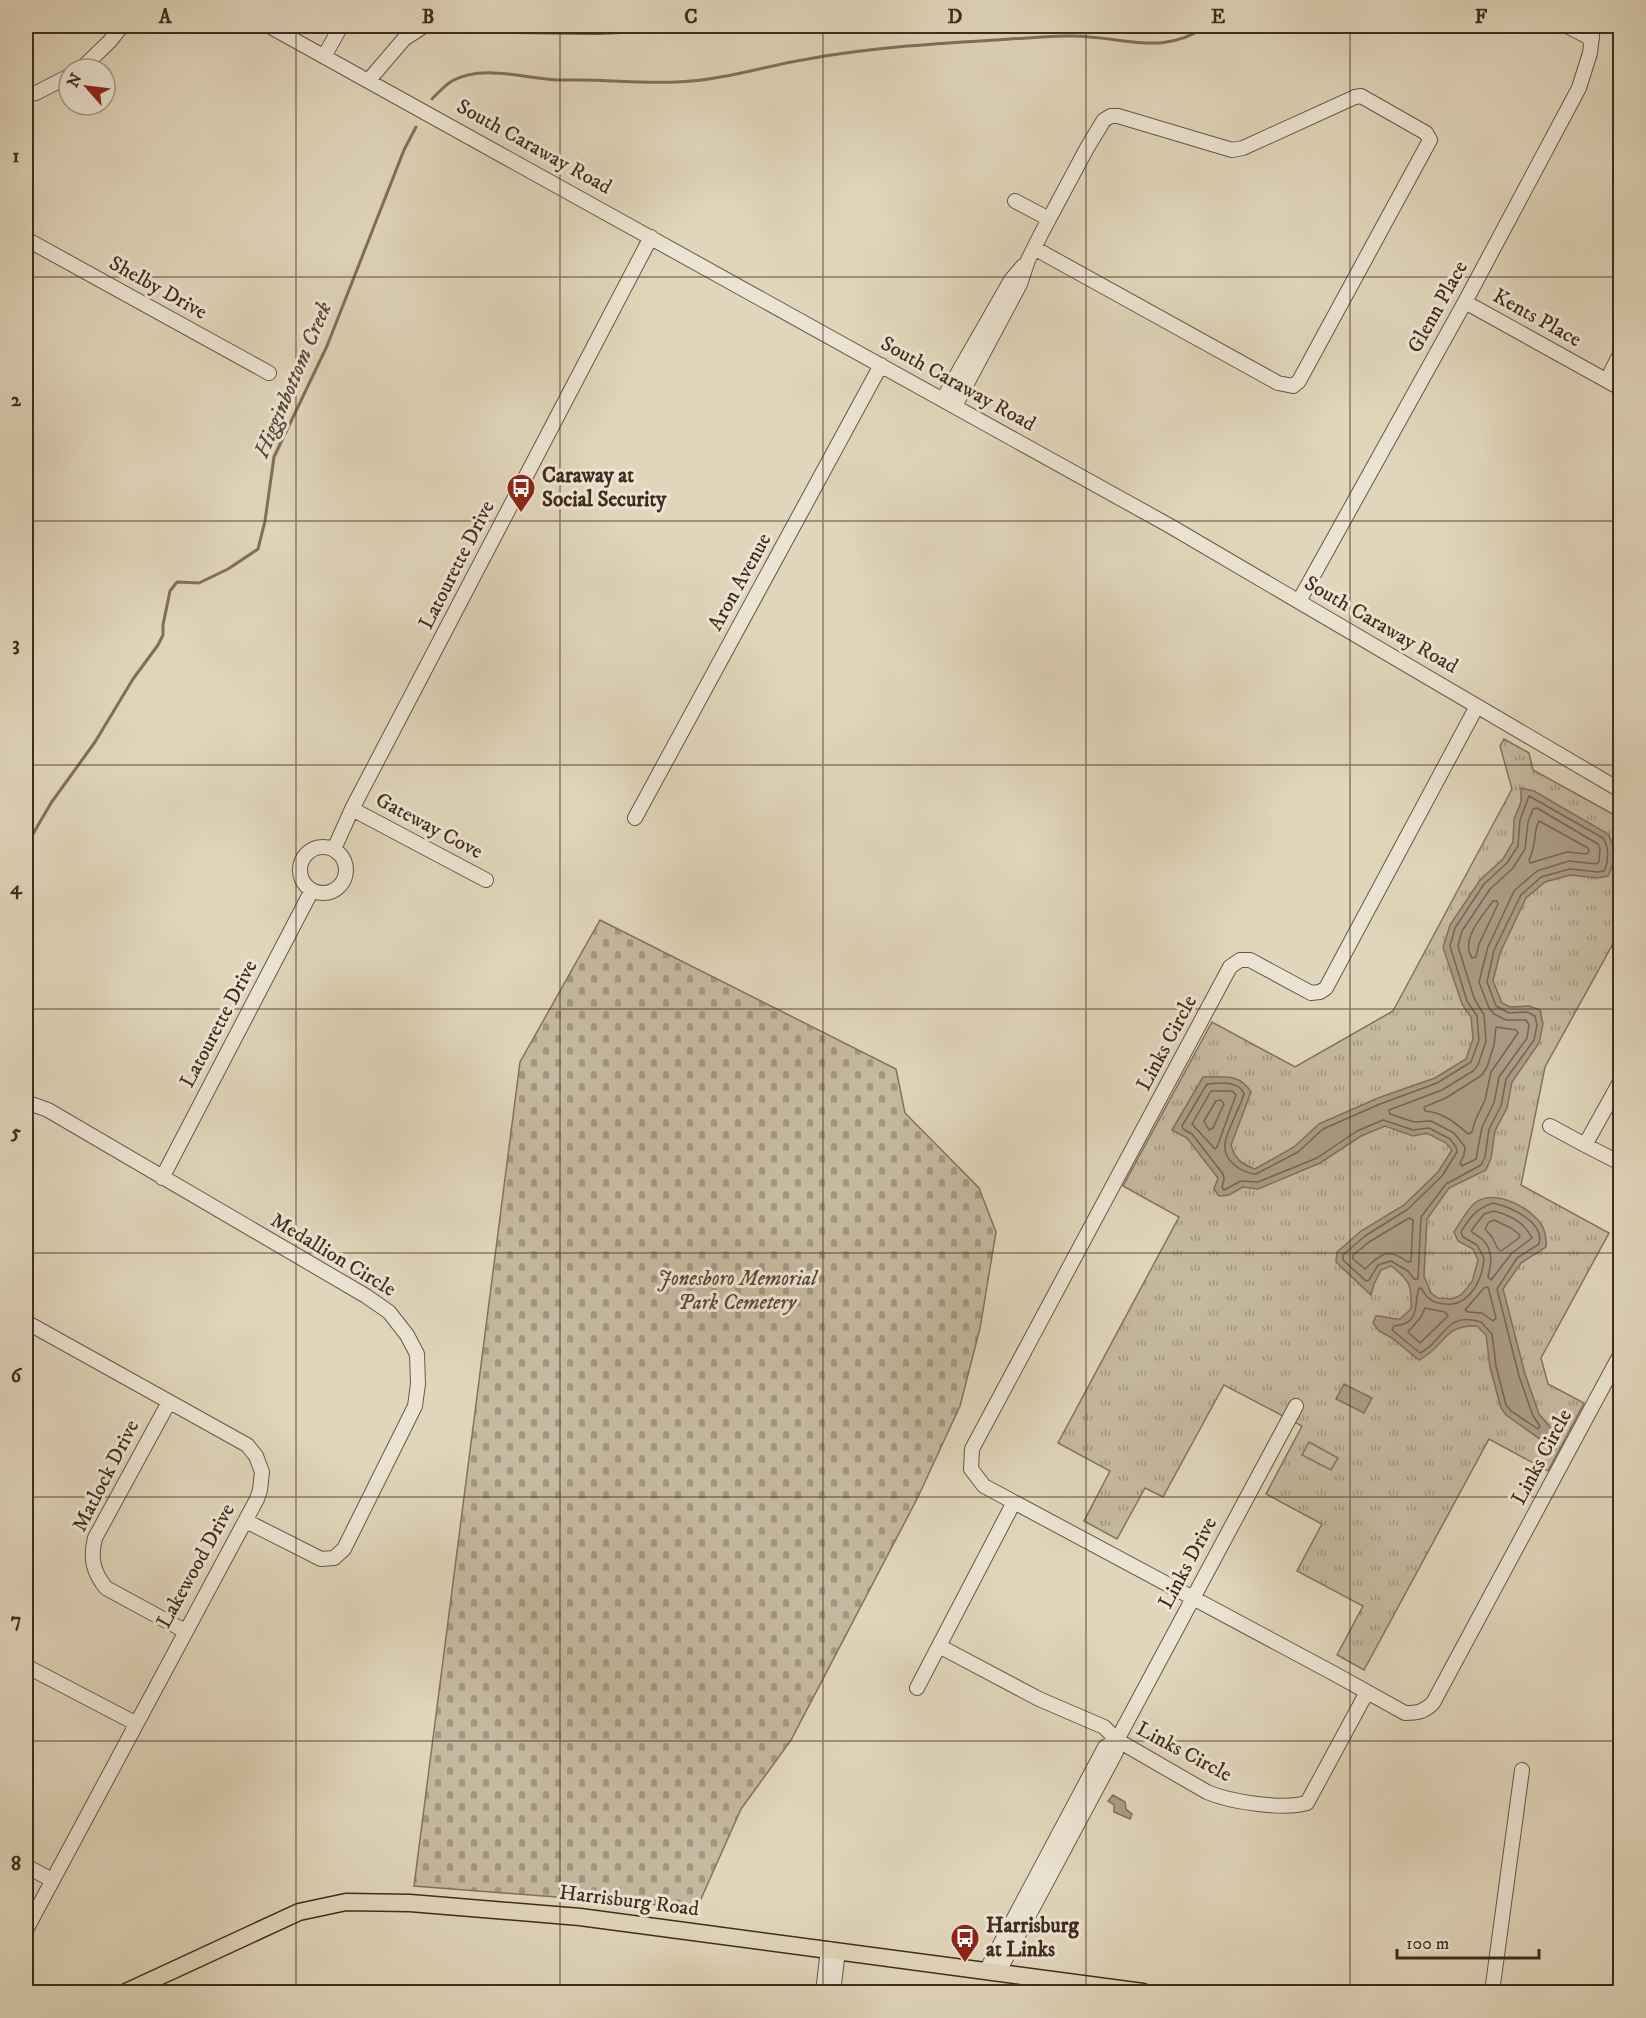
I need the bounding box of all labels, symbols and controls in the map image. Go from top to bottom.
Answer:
text: A [158,5,173,30]
text: B [422,5,434,30]
text: C [684,5,698,30]
text: D [948,5,963,30]
text: E [1211,5,1225,30]
text: F [1475,5,1488,30]
north arrow [57,57,117,117]
text: N [63,70,87,91]
street label: South Caraway Road [452,94,617,201]
text: 1 [12,144,20,169]
street label: Shelby Drive [104,250,212,326]
street label: Glenn Place [1402,256,1474,358]
street label: Kents Place [1488,283,1586,353]
water label: Higginbottom Creek [248,297,338,463]
street label: South Caraway Road [876,331,1041,438]
text: 2 [11,388,22,413]
place label: Caraway at Social Security [542,463,667,513]
bus stop icon: Caraway at Social Security [505,472,537,514]
street label: Latourette Drive [413,496,501,634]
street label: Aron Avenue [703,528,778,635]
street label: South Caraway Road [1299,570,1463,680]
text: 3 [12,632,20,657]
street label: Gateway Cove [371,787,487,865]
text: 4 [10,876,23,901]
street label: Latourette Drive [174,955,264,1092]
street label: Links Circle [1131,991,1203,1095]
text: 5 [10,1120,21,1145]
street label: Medallion Circle [266,1207,401,1303]
park label: Jonesboro Memorial Park Cemetery [657,1266,819,1316]
text: 6 [11,1364,23,1389]
street label: Links Circle [1506,1405,1578,1509]
street label: Matlock Drive [67,1415,145,1536]
street label: Lakewood Drive [151,1499,241,1633]
street label: Links Drive [1153,1512,1223,1613]
text: 7 [11,1608,21,1633]
street label: Links Circle [1132,1716,1236,1788]
text: 8 [11,1852,21,1877]
street label: Harrisburg Road [558,1880,701,1923]
place label: Harrisburg at Links [986,1913,1079,1963]
bus stop icon: Harrisburg at Links [949,1922,981,1964]
scale bar [1397,1922,1540,1960]
text: 100 m [1406,1933,1449,1955]

